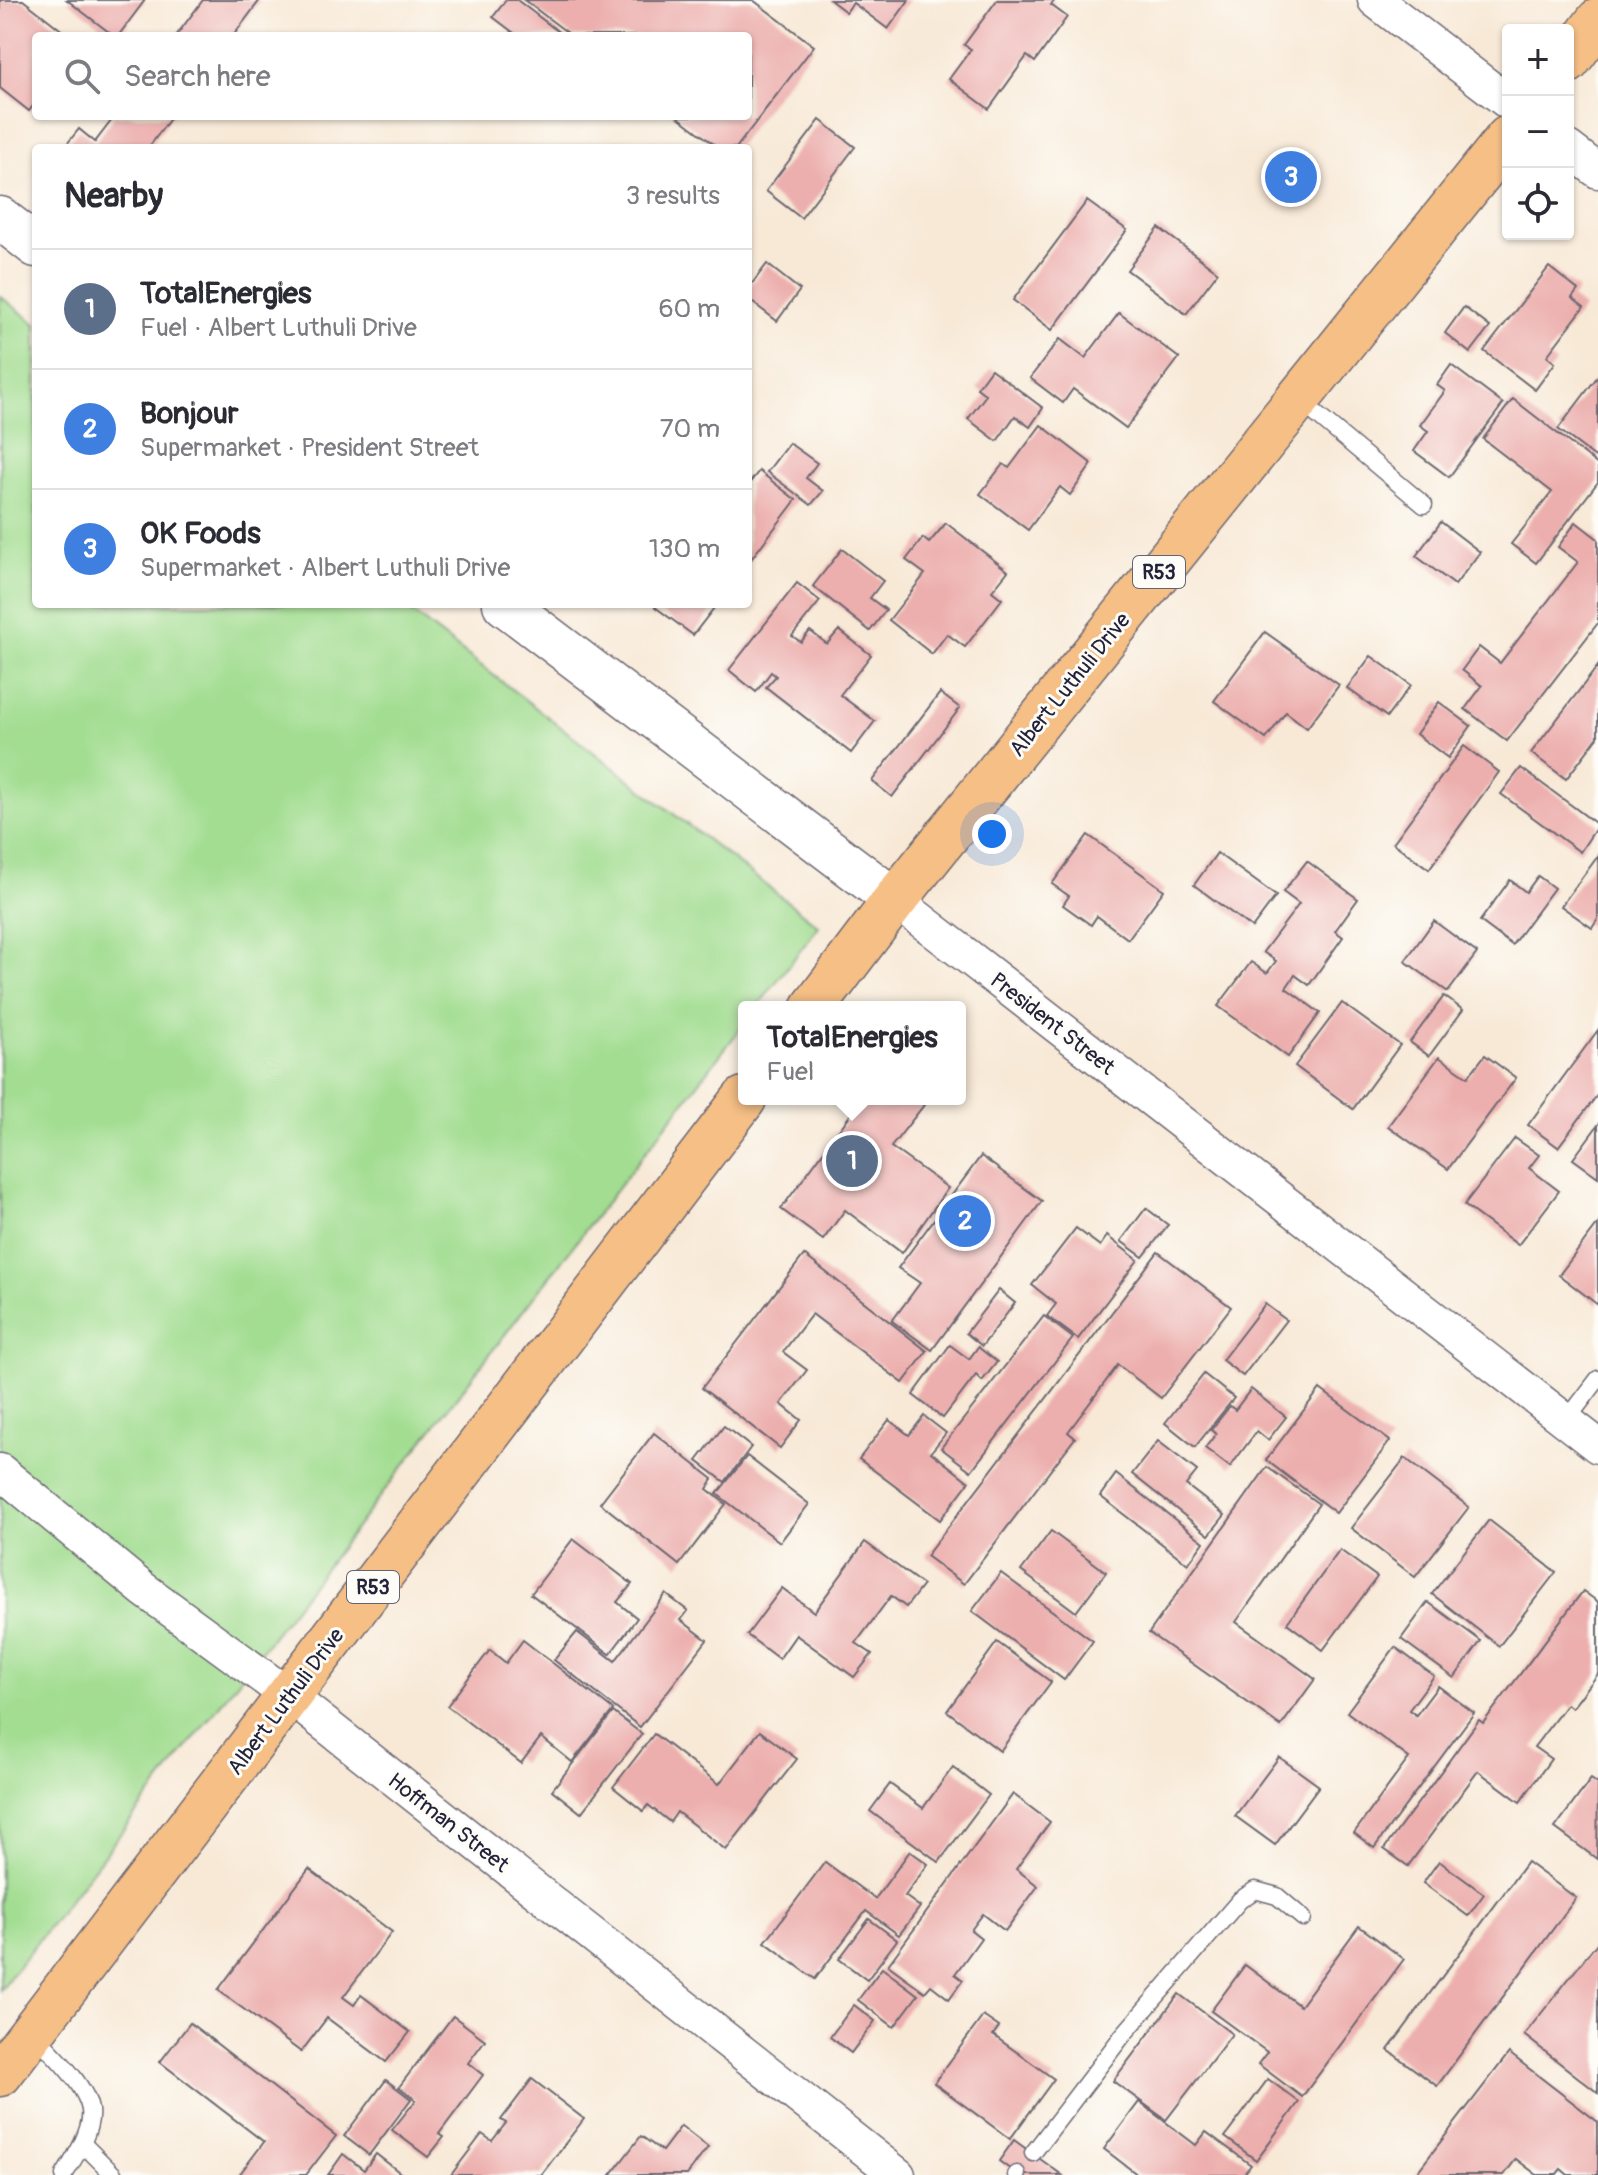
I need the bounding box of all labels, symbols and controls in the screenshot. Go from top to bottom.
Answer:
map controls [1502,24,1574,240]
button: + [1502,24,1574,96]
search box [32,32,752,120]
icon: search [60,54,104,98]
text: Search here [124,58,271,95]
button: − [1502,96,1574,168]
pin: 3 [1265,147,1317,207]
button: locate [1502,168,1574,240]
text: Nearby [64,175,163,218]
text: 3 results [626,180,720,212]
text: TotalEnergies [140,275,311,312]
text: 1 [85,293,95,325]
text: 60 m [658,293,720,325]
text: Fuel · Albert Luthuli Drive [140,312,417,344]
text: Bonjour [140,395,239,432]
text: 2 [83,413,97,445]
text: 70 m [660,413,720,445]
text: Supermarket · President Street [140,432,479,464]
text: OK Foods [140,515,261,552]
text: 3 [83,533,97,565]
text: 130 m [649,533,720,565]
text: Supermarket · Albert Luthuli Drive [140,552,510,584]
road number: R53 [1133,556,1185,588]
street label: Albert Luthuli Drive [1003,607,1137,762]
your location [972,814,1012,854]
street label: President Street [984,966,1120,1081]
popup [738,1001,966,1105]
text: TotalEnergies [766,1019,938,1056]
text: Fuel [766,1056,814,1088]
pin: 1 [826,1131,878,1191]
pin: 2 [939,1191,991,1251]
road number: R53 [347,1571,399,1603]
street label: Albert Luthuli Drive [221,1622,350,1781]
street label: Hoffman Street [382,1767,515,1879]

